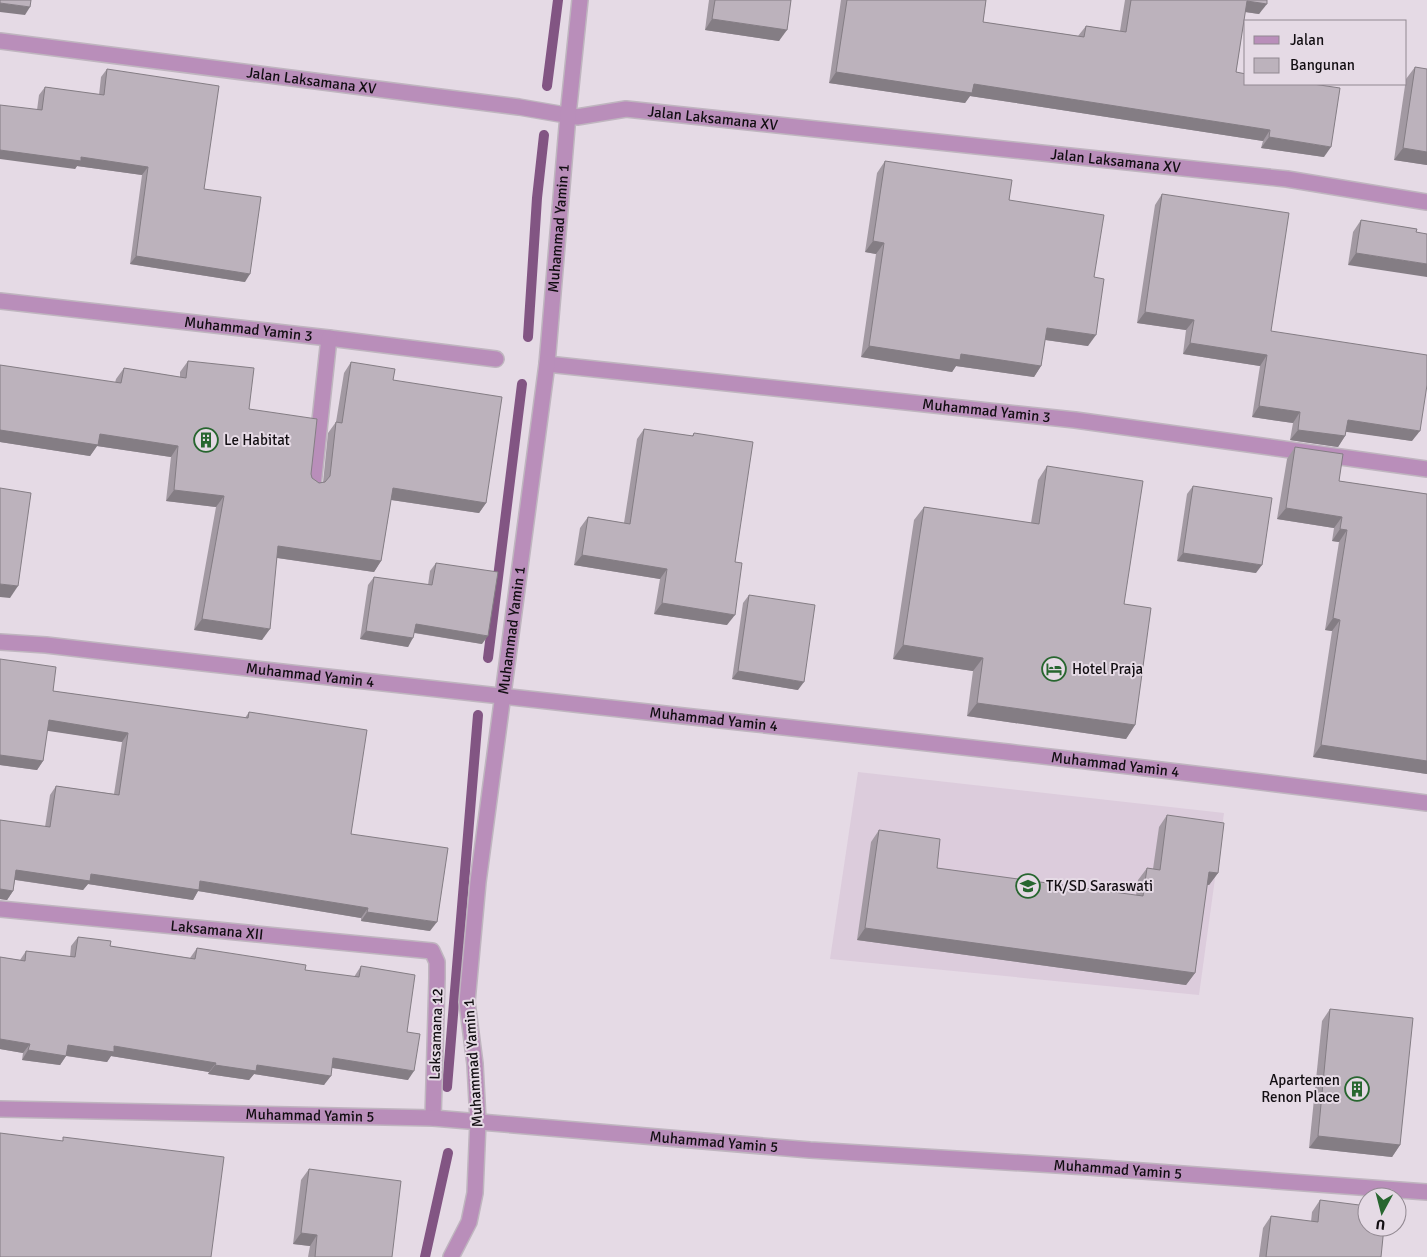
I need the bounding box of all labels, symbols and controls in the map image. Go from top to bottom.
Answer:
legend [1244,20,1407,85]
text: Jalan [1290,31,1324,49]
text: Bangunan [1290,56,1355,74]
street label: Jalan Laksamana XV [246,63,378,98]
street label: Jalan Laksamana XV [647,102,779,134]
street label: Jalan Laksamana XV [1050,145,1182,177]
street label: Muhammad Yamin 1 [544,163,573,293]
street label: Muhammad Yamin 3 [183,313,314,345]
street label: Muhammad Yamin 3 [921,395,1052,426]
building icon: Le Habitat [193,427,219,453]
place label: Le Habitat [224,431,290,449]
street label: Muhammad Yamin 1 [494,565,529,695]
hotel icon: Hotel Praja [1041,656,1067,682]
street label: Muhammad Yamin 4 [245,659,375,691]
place label: Hotel Praja [1072,660,1143,678]
street label: Muhammad Yamin 4 [649,703,779,735]
street label: Muhammad Yamin 4 [1050,748,1180,781]
school or university icon: TK/SD Saraswati [1015,873,1041,899]
place label: TK/SD Saraswati [1046,877,1153,895]
street label: Laksamana XII [170,917,264,944]
street label: Laksamana 12 [425,988,447,1080]
street label: Muhammad Yamin 1 [460,998,486,1128]
place label: Apartemen Renon Place [1261,1071,1340,1106]
building icon: Apartemen Renon Place [1344,1076,1370,1102]
street label: Muhammad Yamin 5 [245,1105,375,1126]
street label: Muhammad Yamin 5 [649,1127,779,1156]
street label: Muhammad Yamin 5 [1053,1156,1183,1183]
north arrow [1357,1187,1407,1237]
text: U [1375,1215,1386,1233]

